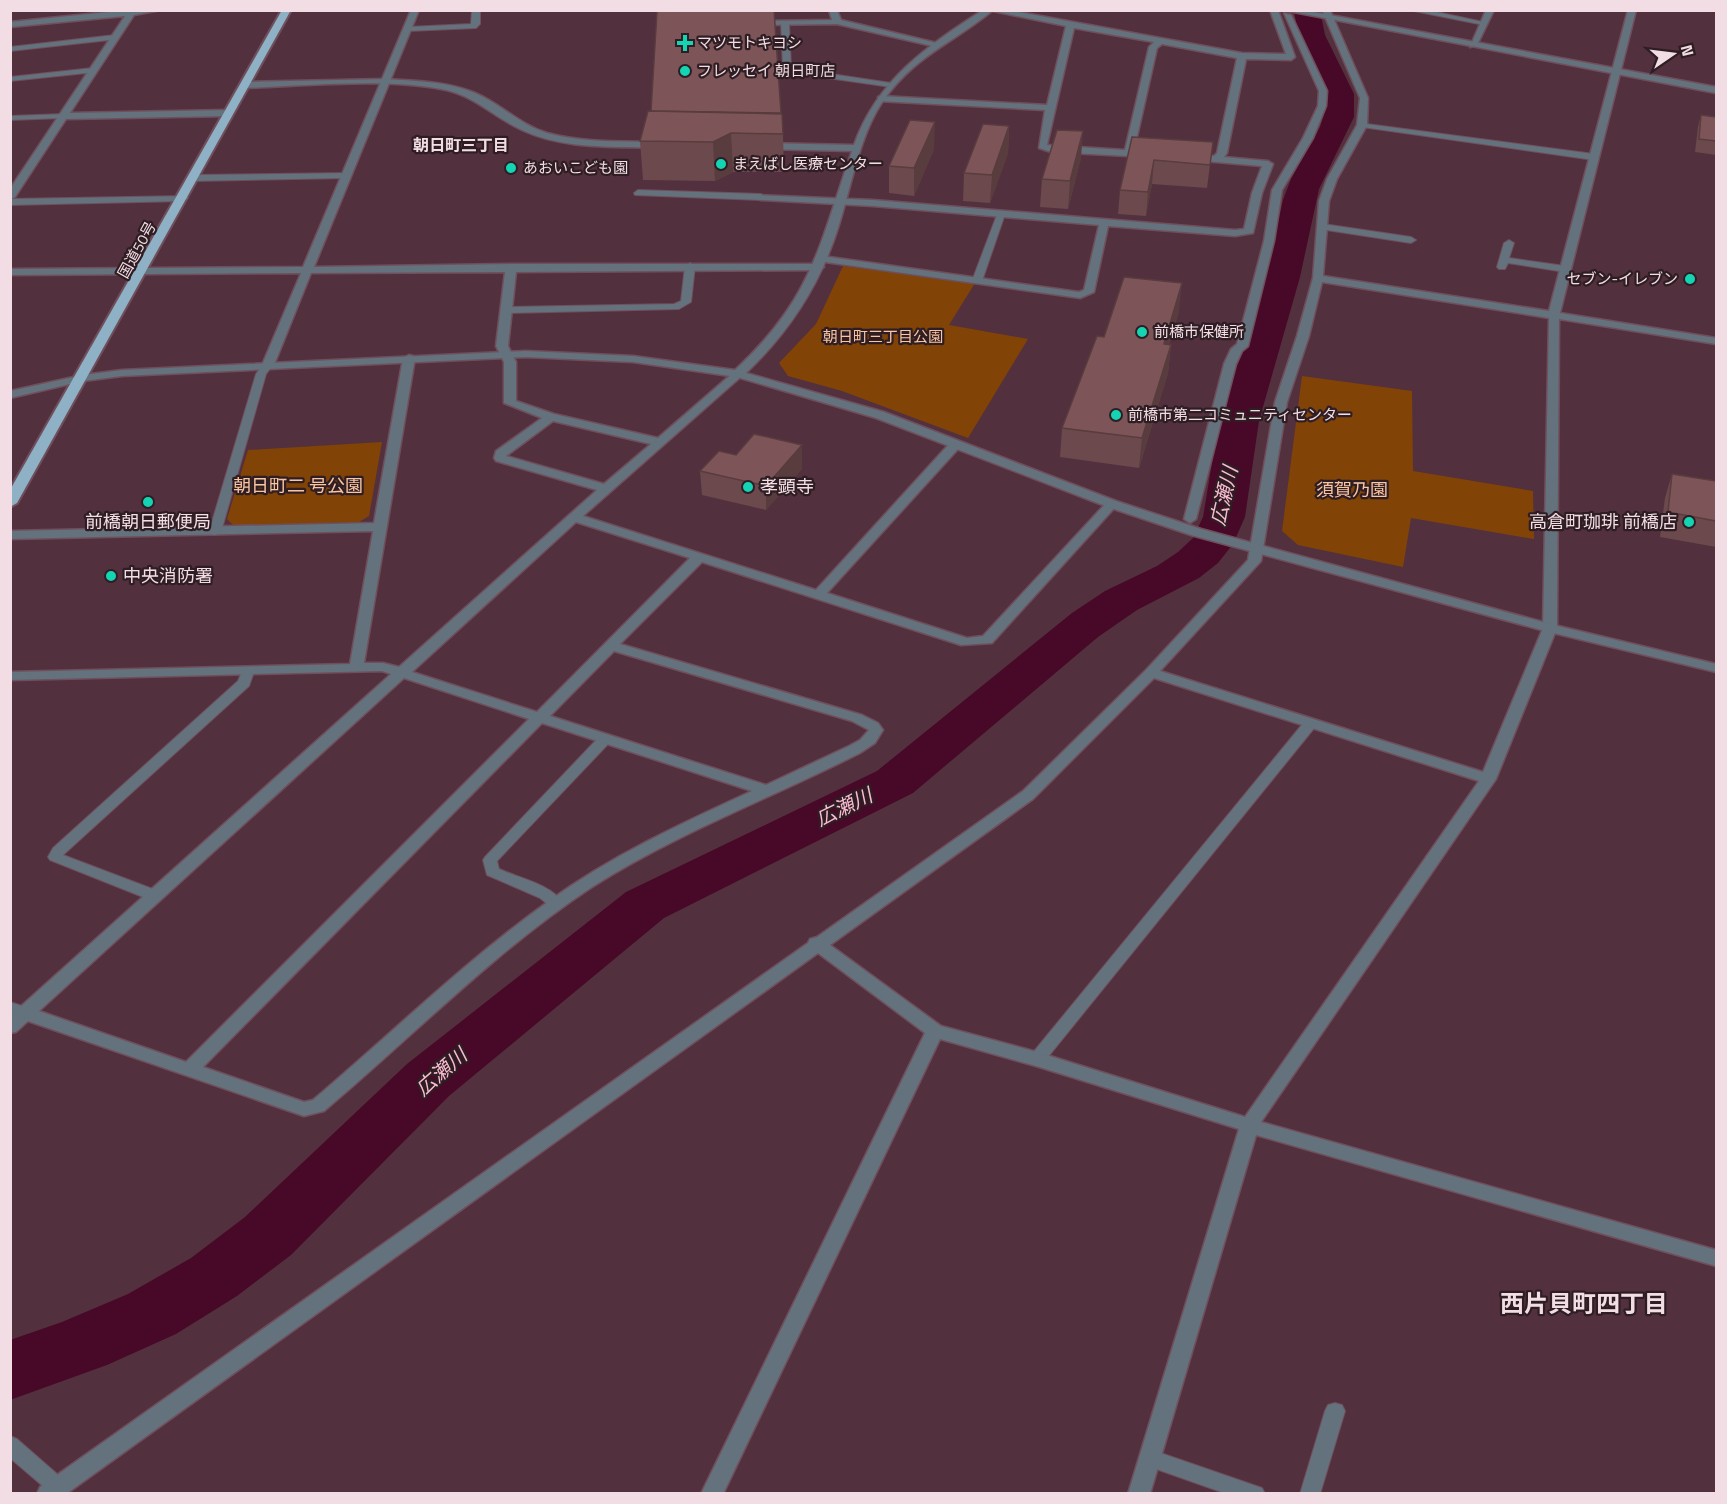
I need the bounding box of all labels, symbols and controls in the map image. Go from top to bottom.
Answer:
north arrow [1643,24,1703,84]
place label: マツモトキヨシ [697,31,802,54]
marker: マツモトキヨシ [678,36,692,50]
text: N [1675,42,1701,59]
place label: フレッセイ 朝日町店 [697,59,835,82]
marker: フレッセイ 朝日町店 [678,64,692,78]
district label: 朝日町三丁目 [413,133,509,157]
place label: まえばし医療センター [733,152,883,175]
place label: あおいこども園 [523,156,628,179]
marker: まえばし医療センター [714,157,728,171]
marker: あおいこども園 [504,161,518,175]
street label: 国道50号 [112,217,162,282]
place label: セブン-イレブン [1566,267,1678,290]
marker: セブン-イレブン [1683,272,1697,286]
place label: 前橋市保健所 [1154,320,1244,343]
park label: 朝日町三丁目公園 [823,325,943,348]
marker: 前橋市保健所 [1135,325,1149,339]
place label: 前橋市第二コミュニティセンター [1128,403,1352,426]
marker: 前橋市第二コミュニティセンター [1109,408,1123,422]
water label: 広瀬川 [1202,461,1246,529]
park label: 朝日町二 号公園 [233,472,363,499]
place label: 孝顕寺 [760,473,814,500]
park label: 須賀乃園 [1316,476,1388,503]
marker: 孝顕寺 [741,480,755,494]
marker: 前橋朝日郵便局 [141,495,155,509]
place label: 前橋朝日郵便局 [85,508,211,535]
place label: 高倉町珈琲 前橋店 [1529,508,1677,535]
marker: 高倉町珈琲 前橋店 [1682,515,1696,529]
place label: 中央消防署 [123,562,213,589]
marker: 中央消防署 [104,569,118,583]
water label: 広瀬川 [810,779,879,834]
water label: 広瀬川 [408,1039,475,1103]
district label: 西片貝町四丁目 [1500,1285,1668,1321]

